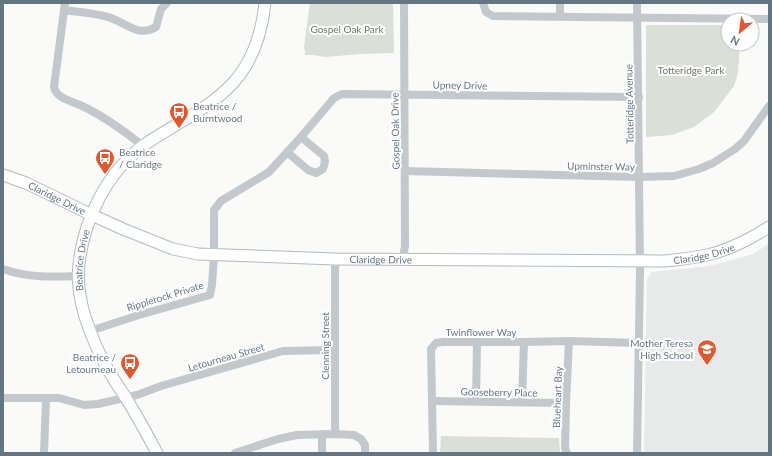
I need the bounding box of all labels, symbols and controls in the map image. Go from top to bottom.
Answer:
north arrow [720,12,760,52]
park label: Gospel Oak Park [310,23,384,35]
text: N [728,33,742,49]
street label: Totteridge Avenue [622,64,636,144]
park label: Totteridge Park [658,64,725,76]
street label: Upney Drive [432,79,488,91]
street label: Gospel Oak Drive [388,92,402,170]
place label: Beatrice / Burntwood [193,100,242,124]
bus stop icon: Beatrice / Burntwood [168,101,190,129]
place label: Beatrice / Claridge [119,146,162,170]
bus stop icon: Beatrice / Claridge [94,147,116,175]
street label: Upminster Way [567,159,636,173]
street label: Claridge Drive [26,179,88,217]
street label: Beatrice Drive [72,228,92,292]
street label: Claridge Drive [673,240,736,266]
street label: Claridge Drive [350,253,412,265]
street label: Ripplerock Private [125,279,205,313]
street label: Clenning Street [319,312,331,380]
street label: Twinflower Way [446,326,517,338]
place label: Mother Teresa High School [630,337,693,361]
school or university icon: Mother Teresa High School [696,338,718,366]
street label: Letourneau Street [186,340,266,374]
place label: Beatrice / Letourneau [66,351,116,375]
bus stop icon: Beatrice / Letourneau [119,352,141,380]
street label: Blueheart Bay [550,365,564,428]
street label: Gooseberry Place [460,385,538,399]

